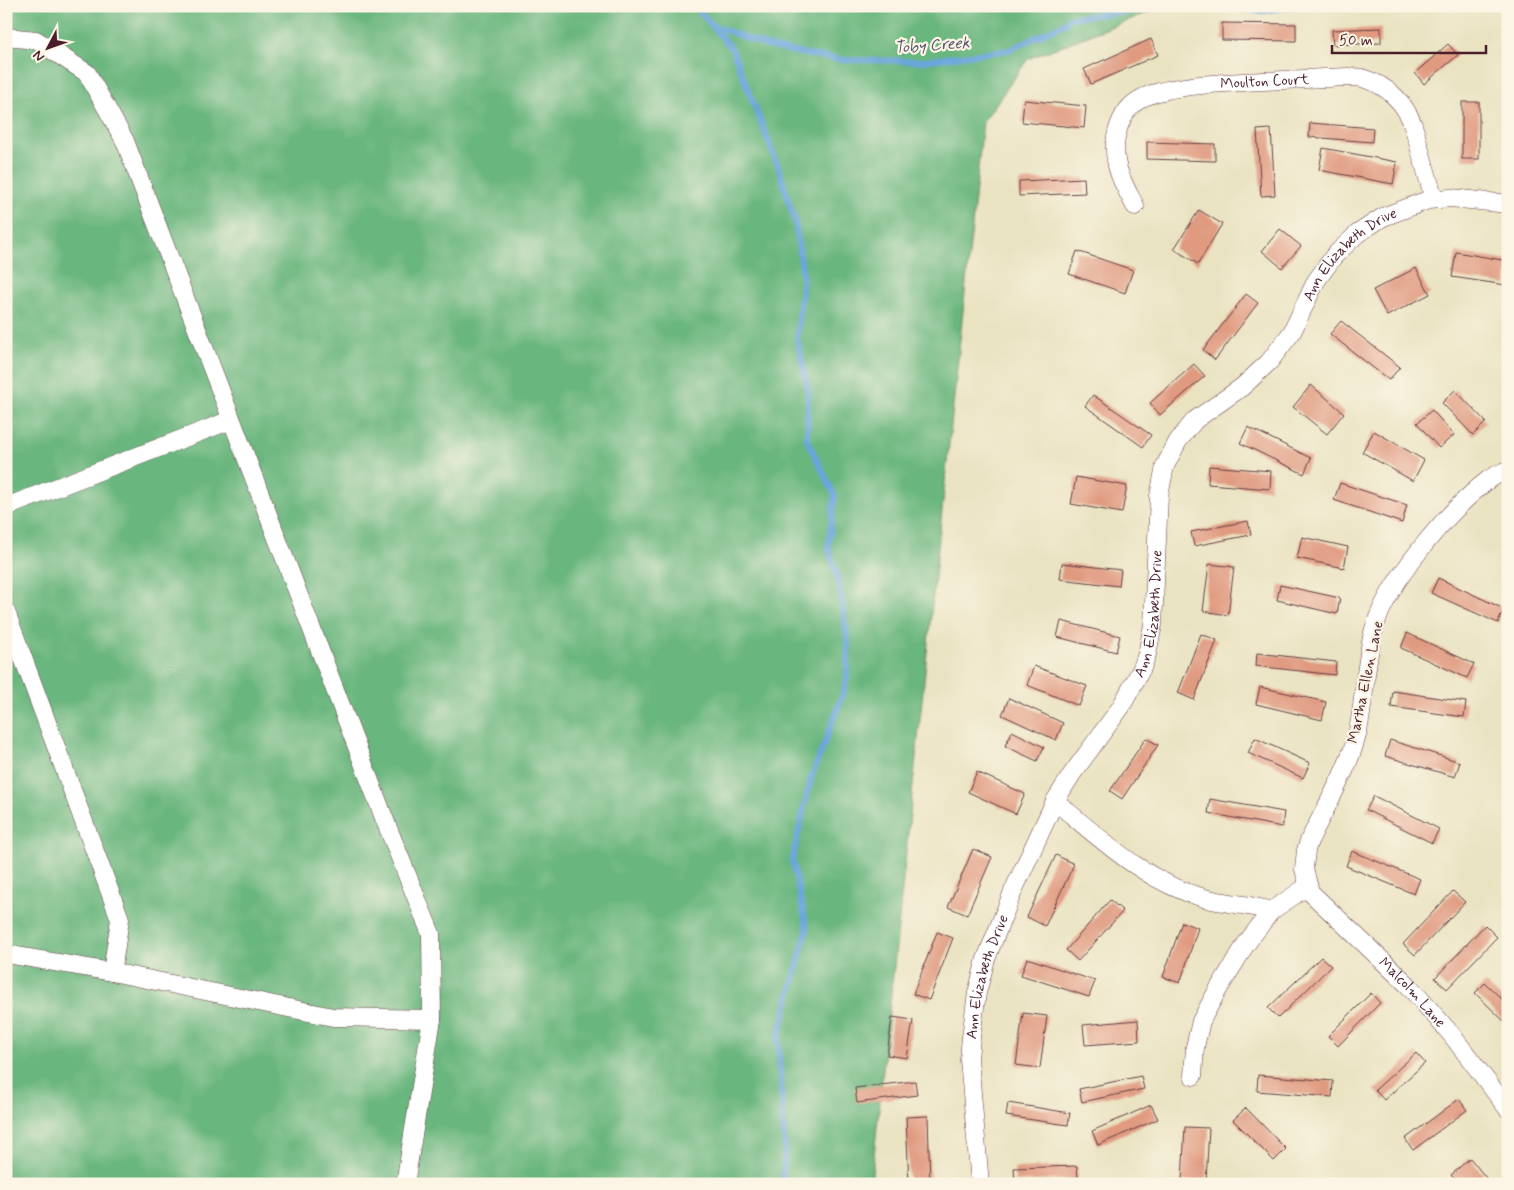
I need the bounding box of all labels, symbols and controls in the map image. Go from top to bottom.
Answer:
north arrow [22,22,72,72]
scale bar [1332,22,1485,54]
text: 50 m [1339,31,1373,51]
water label: Toby Creek [894,32,970,59]
text: N [29,46,49,65]
street label: Moulton Court [1220,70,1310,94]
street label: Ann Elizabeth Drive [1299,204,1400,305]
street label: Ann Elizabeth Drive [1130,549,1167,681]
street label: Martha Ellen Lane [1343,619,1389,745]
street label: Ann Elizabeth Drive [962,912,1014,1040]
street label: Malcolm Lane [1374,953,1450,1032]

